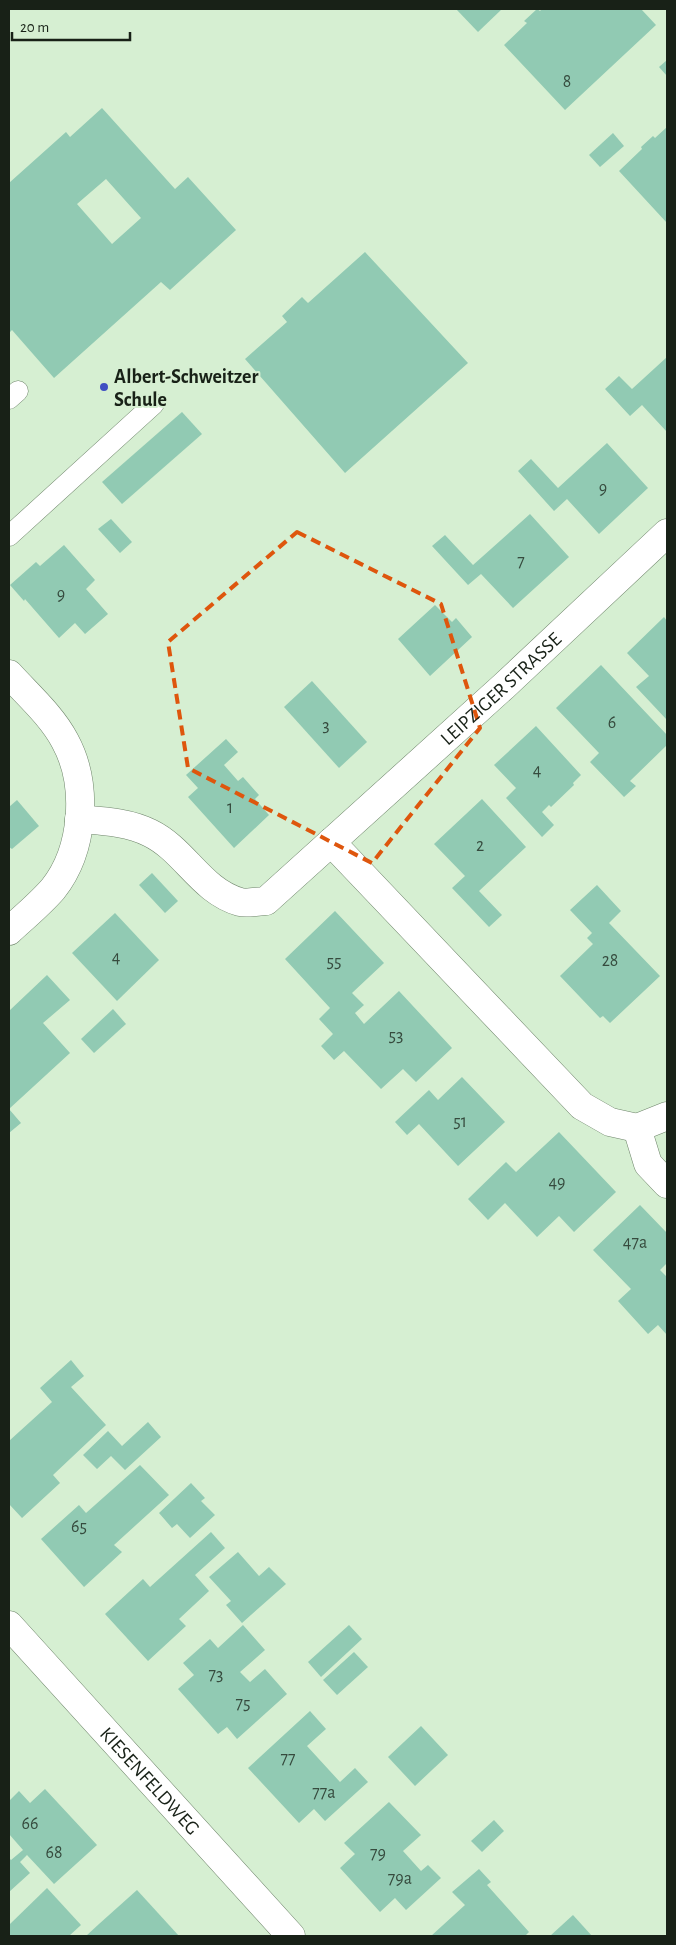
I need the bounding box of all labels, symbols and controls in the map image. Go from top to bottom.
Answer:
scale bar [12,10,130,42]
text: 20 m [20,20,49,35]
house number: 8 [563,73,571,91]
place label: Albert-Schweitzer Schule [114,367,259,410]
marker: Albert-Schweitzer Schule [98,381,110,393]
house number: 9 [599,480,607,498]
house number: 7 [517,553,525,571]
house number: 9 [57,586,65,604]
street label: LEIPZIGER STRASSE [437,629,565,749]
house number: 6 [608,714,616,732]
house number: 3 [322,717,330,735]
house number: 4 [533,762,542,780]
house number: 1 [227,799,233,817]
house number: 2 [476,837,484,855]
house number: 4 [112,949,121,967]
house number: 28 [602,952,618,970]
house number: 55 [326,953,342,971]
house number: 53 [389,1027,403,1045]
house number: 51 [453,1113,467,1131]
house number: 49 [548,1174,566,1192]
house number: 47a [623,1234,647,1252]
house number: 65 [71,1518,87,1536]
house number: 73 [209,1666,223,1684]
house number: 75 [235,1695,251,1713]
street label: KIESENFELDWEG [96,1724,203,1839]
house number: 77 [280,1750,296,1768]
house number: 77a [312,1784,336,1802]
house number: 66 [22,1815,38,1833]
house number: 68 [46,1844,63,1862]
house number: 79 [370,1845,386,1863]
house number: 79a [388,1870,412,1888]

